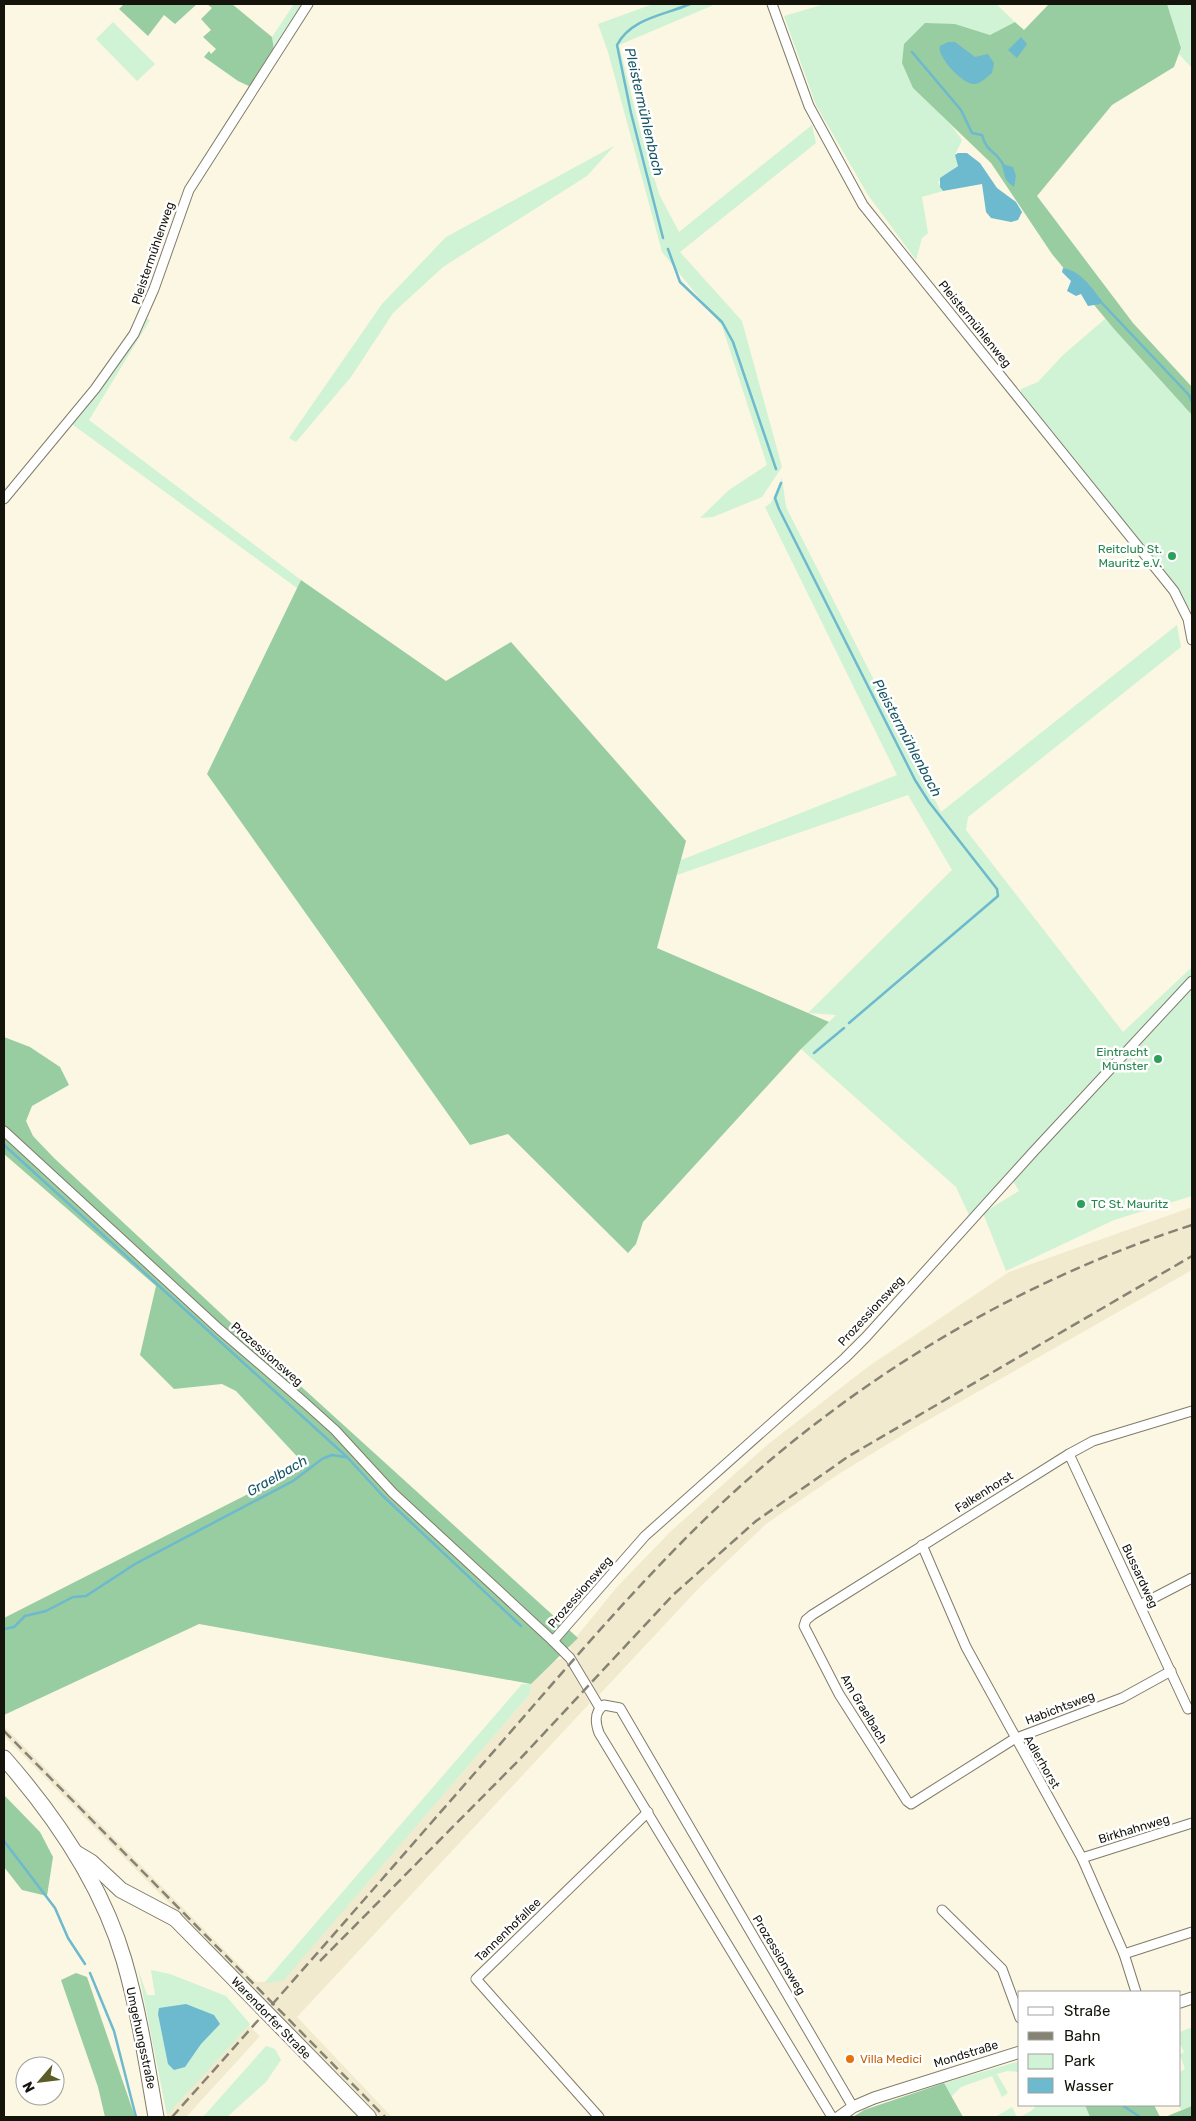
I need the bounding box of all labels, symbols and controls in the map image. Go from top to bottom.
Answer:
water label: Pleistermühlenbach [621,46,667,178]
street label: Pleistermühlenweg [129,200,177,306]
street label: Pleistermühlenweg [936,278,1014,370]
place label: Reitclub St. Mauritz e.V. [1098,542,1162,570]
marker: Reitclub St. Mauritz e.V. [1166,550,1178,562]
water label: Pleistermühlenbach [869,676,945,800]
place label: Eintracht Münster [1096,1045,1148,1073]
marker: Eintracht Münster [1152,1053,1164,1065]
place label: TC St. Mauritz [1091,1197,1168,1211]
marker: TC St. Mauritz [1075,1198,1087,1210]
street label: Prozessionsweg [835,1273,907,1349]
street label: Prozessionsweg [228,1319,306,1389]
water label: Graelbach [244,1452,310,1500]
street label: Falkenhorst [952,1469,1016,1515]
street label: Bussardweg [1119,1542,1161,1610]
street label: Prozessionsweg [545,1553,615,1631]
street label: Am Graelbach [838,1672,890,1746]
street label: Habichtsweg [1023,1688,1097,1728]
street label: Adlerhorst [1021,1733,1063,1791]
street label: Birkhahnweg [1097,1812,1171,1846]
street label: Tannenhofallee [472,1895,544,1965]
street label: Prozessionsweg [750,1913,808,1997]
street label: Warendorfer Straße [228,1974,314,2062]
street label: Umgehungsstraße [123,1986,159,2090]
legend [1018,1991,1181,2106]
text: Straße [1064,2002,1110,2020]
text: Bahn [1064,2027,1101,2045]
street label: Mondstraße [932,2038,1000,2070]
place label: Villa Medici [860,2052,922,2066]
text: Park [1064,2052,1095,2070]
marker: Villa Medici [844,2053,856,2065]
north arrow [15,2056,65,2106]
text: Wasser [1064,2077,1114,2095]
text: N [19,2078,39,2095]

